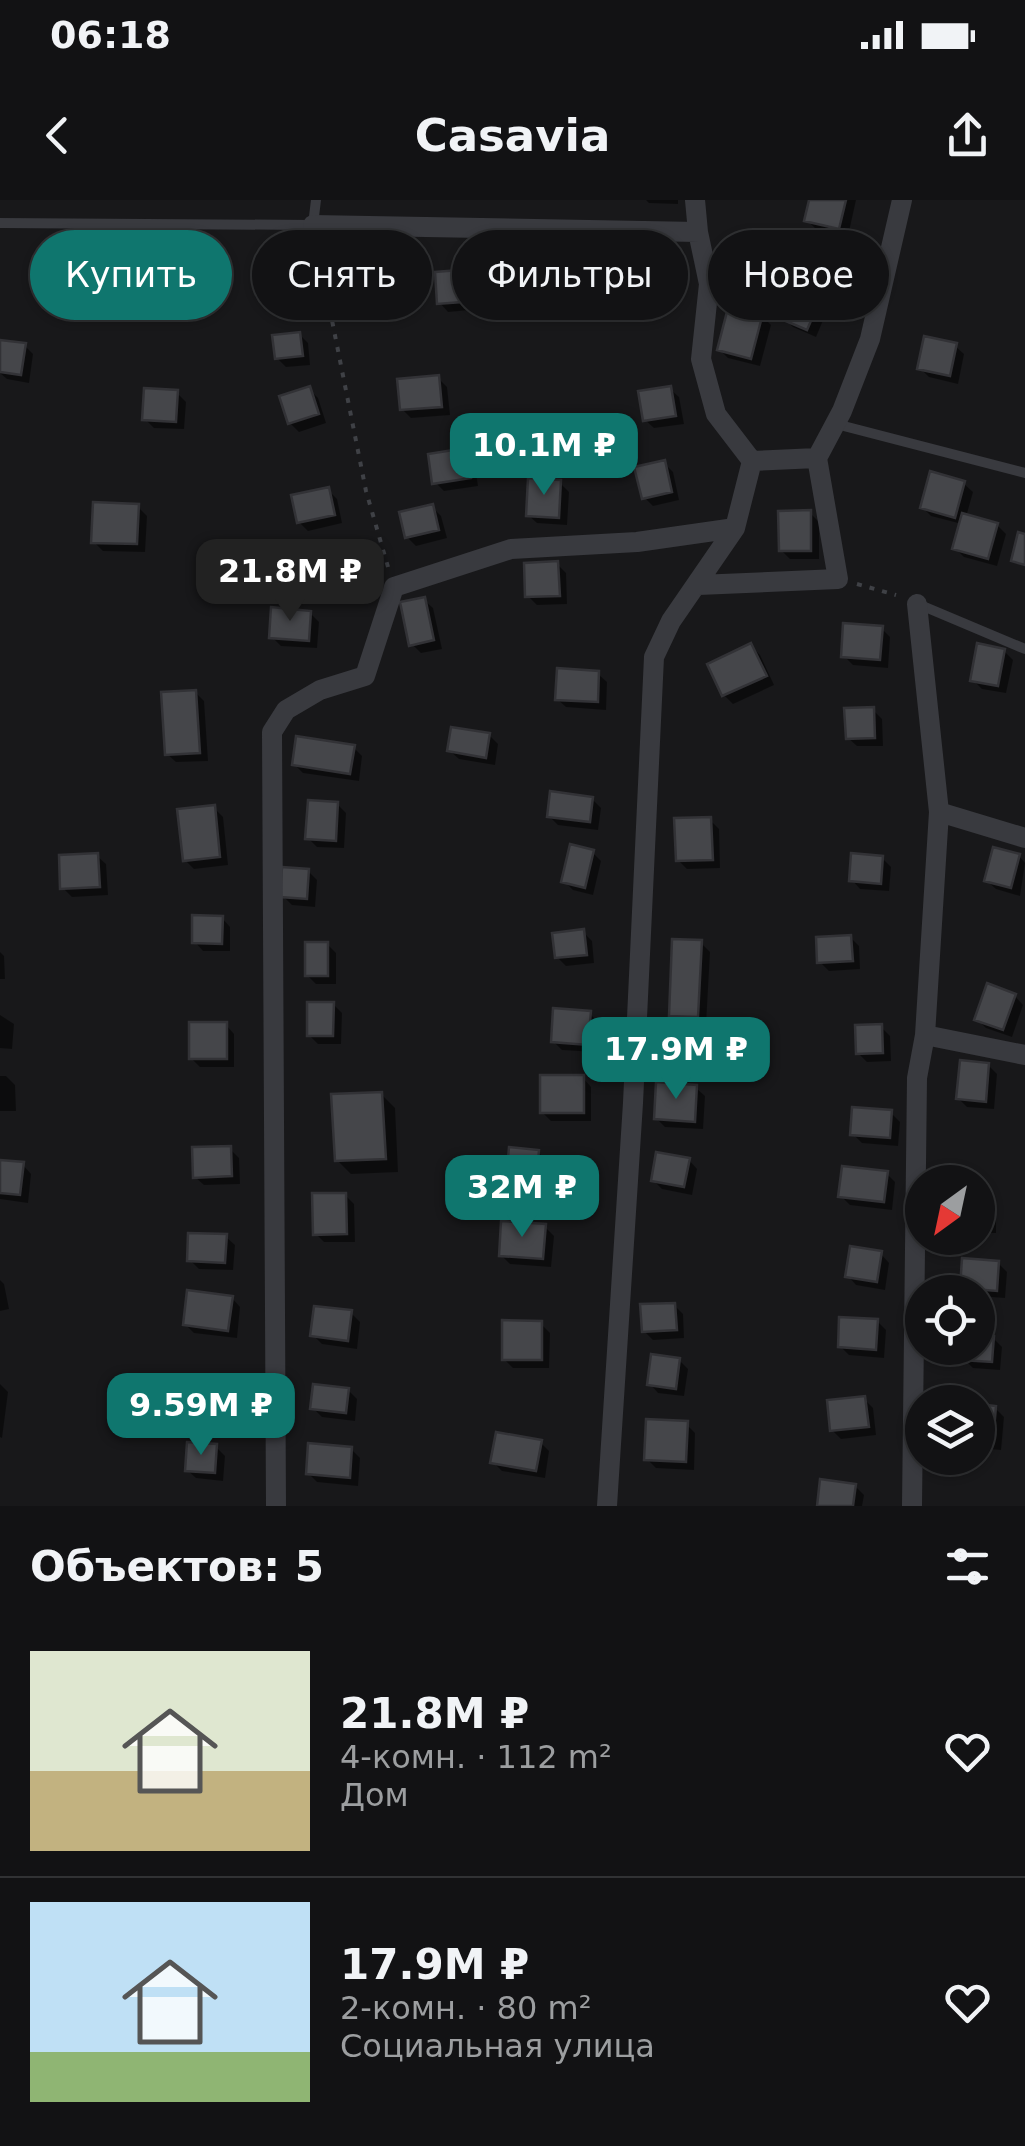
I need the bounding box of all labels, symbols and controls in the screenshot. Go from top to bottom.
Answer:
text: 06:18 [50,13,171,57]
icon: back [30,108,85,163]
icon: share [940,108,995,163]
text: Casavia [415,109,610,162]
chip: Купить [30,230,232,320]
chip: Снять [252,230,432,320]
chip: Фильтры [452,230,688,320]
chip: Новое [708,230,889,320]
pin: 10.1M ₽ [452,413,636,498]
text: 10.1M ₽ [472,426,616,464]
pin: 21.8M ₽ [198,539,382,624]
text: 21.8M ₽ [218,552,362,590]
pin: 17.9M ₽ [584,1017,768,1102]
text: 17.9M ₽ [604,1030,748,1068]
pin: 32M ₽ [452,1155,592,1240]
north arrow [905,1165,995,1255]
map controls [905,1165,995,1475]
text: 32M ₽ [467,1168,577,1206]
button: locate [905,1275,995,1365]
pin: 9.59M ₽ [109,1373,293,1458]
button: layers [905,1385,995,1475]
text: 9.59M ₽ [129,1386,273,1424]
icon: filters [940,1539,995,1594]
text: Объектов: 5 [30,1542,324,1591]
text: 21.8M ₽ [340,1689,529,1738]
icon: home [110,1691,230,1811]
icon: heart [940,1724,995,1779]
text: 4-комн. · 112 m² [340,1738,612,1776]
text: Дом [340,1776,409,1814]
text: 17.9M ₽ [340,1940,529,1989]
icon: home [110,1942,230,2062]
icon: heart [940,1975,995,2030]
text: 2-комн. · 80 m² [340,1989,591,2027]
text: Социальная улица [340,2027,655,2065]

